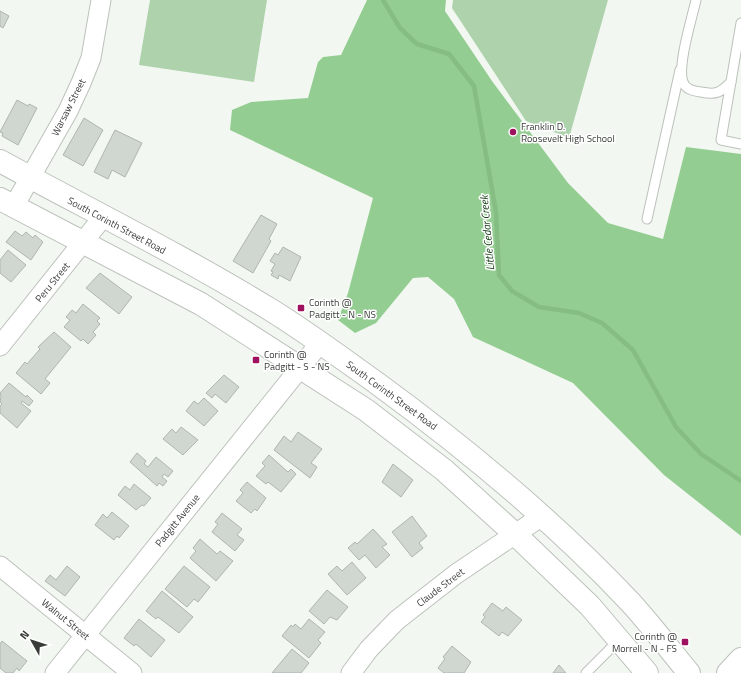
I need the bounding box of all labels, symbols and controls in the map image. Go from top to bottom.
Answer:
street label: Warsaw Street [48,76,90,138]
place label: Franklin D. Roosevelt High School [521,119,615,146]
marker: Franklin D. Roosevelt High School [508,127,518,137]
street label: South Corinth Street Road [65,193,169,258]
water label: Little Cedar Creek [476,194,498,271]
street label: Peru Street [32,259,74,306]
place label: Corinth @ Padgitt - N - NS [309,295,376,322]
marker: Corinth @ Padgitt - N - NS [296,303,306,313]
place label: Corinth @ Padgitt - S - NS [264,347,330,374]
marker: Corinth @ Padgitt - S - NS [251,355,261,365]
street label: South Corinth Street Road [343,357,440,434]
street label: Padgitt Avenue [151,491,203,550]
street label: Claude Street [413,564,468,610]
street label: Walnut Street [38,595,93,644]
north arrow [12,621,52,661]
text: N [16,627,33,643]
place label: Corinth @ Morrell - N - FS [612,629,677,656]
marker: Corinth @ Morrell - N - FS [680,637,690,647]

